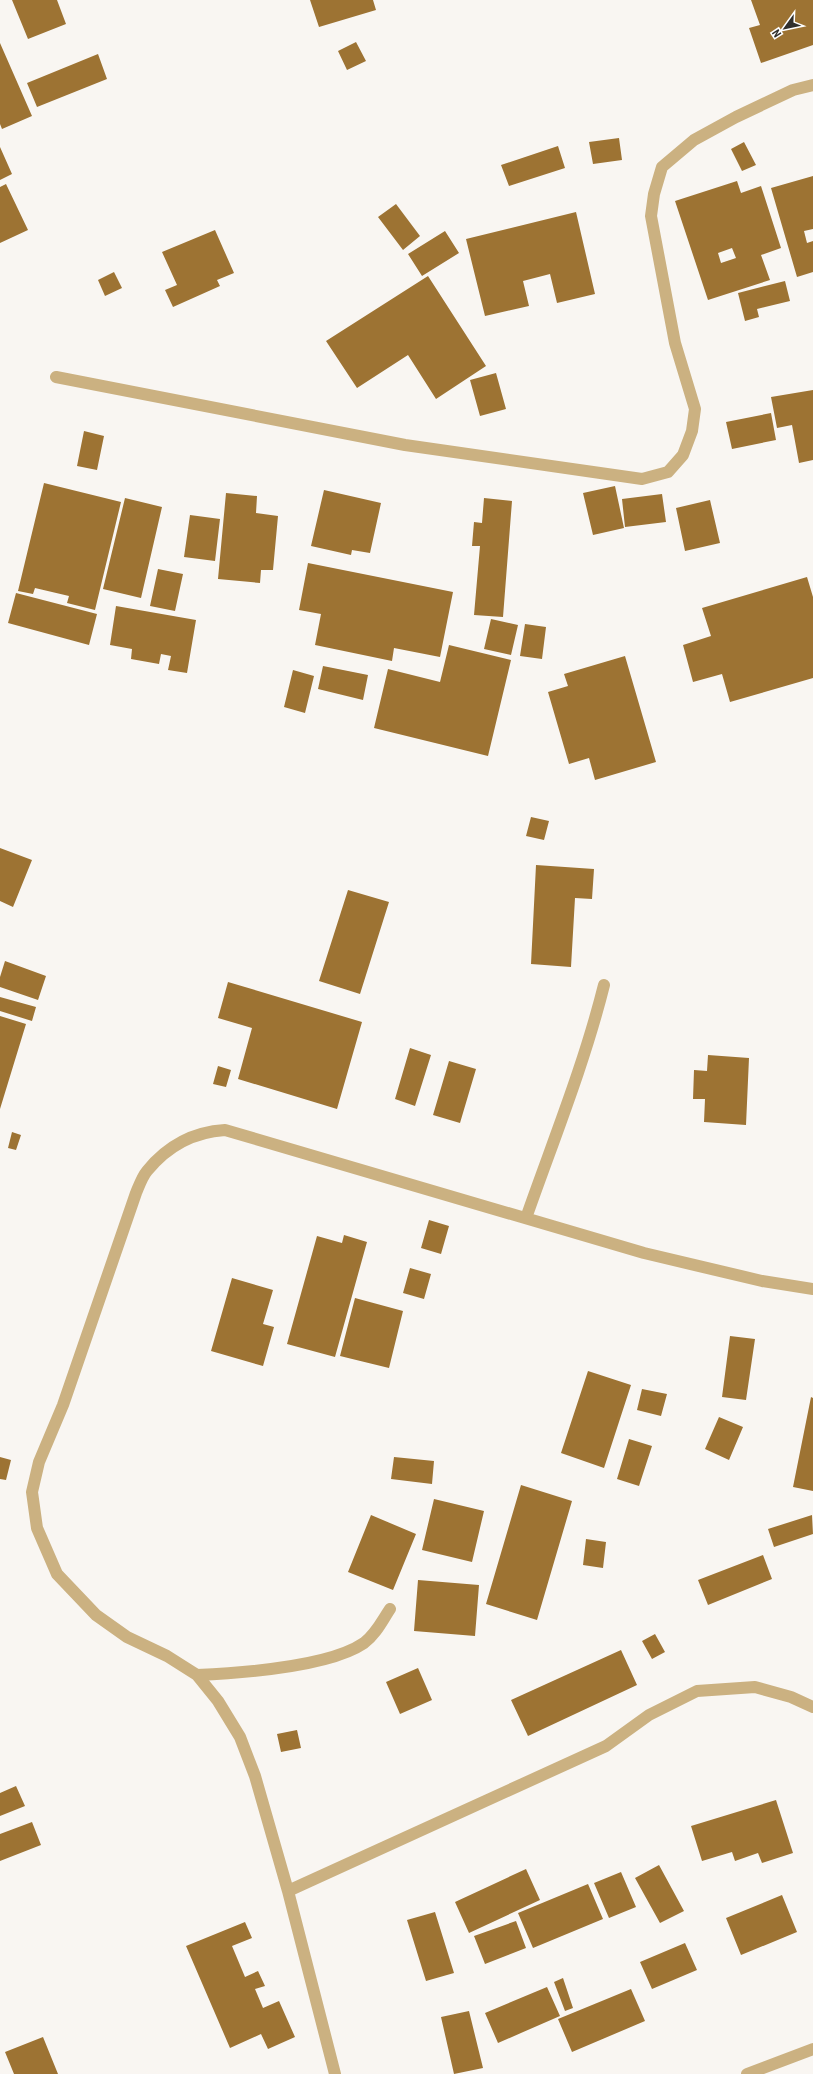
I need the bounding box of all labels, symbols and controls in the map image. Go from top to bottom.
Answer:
north arrow [765,8,805,48]
text: N [770,27,784,40]

